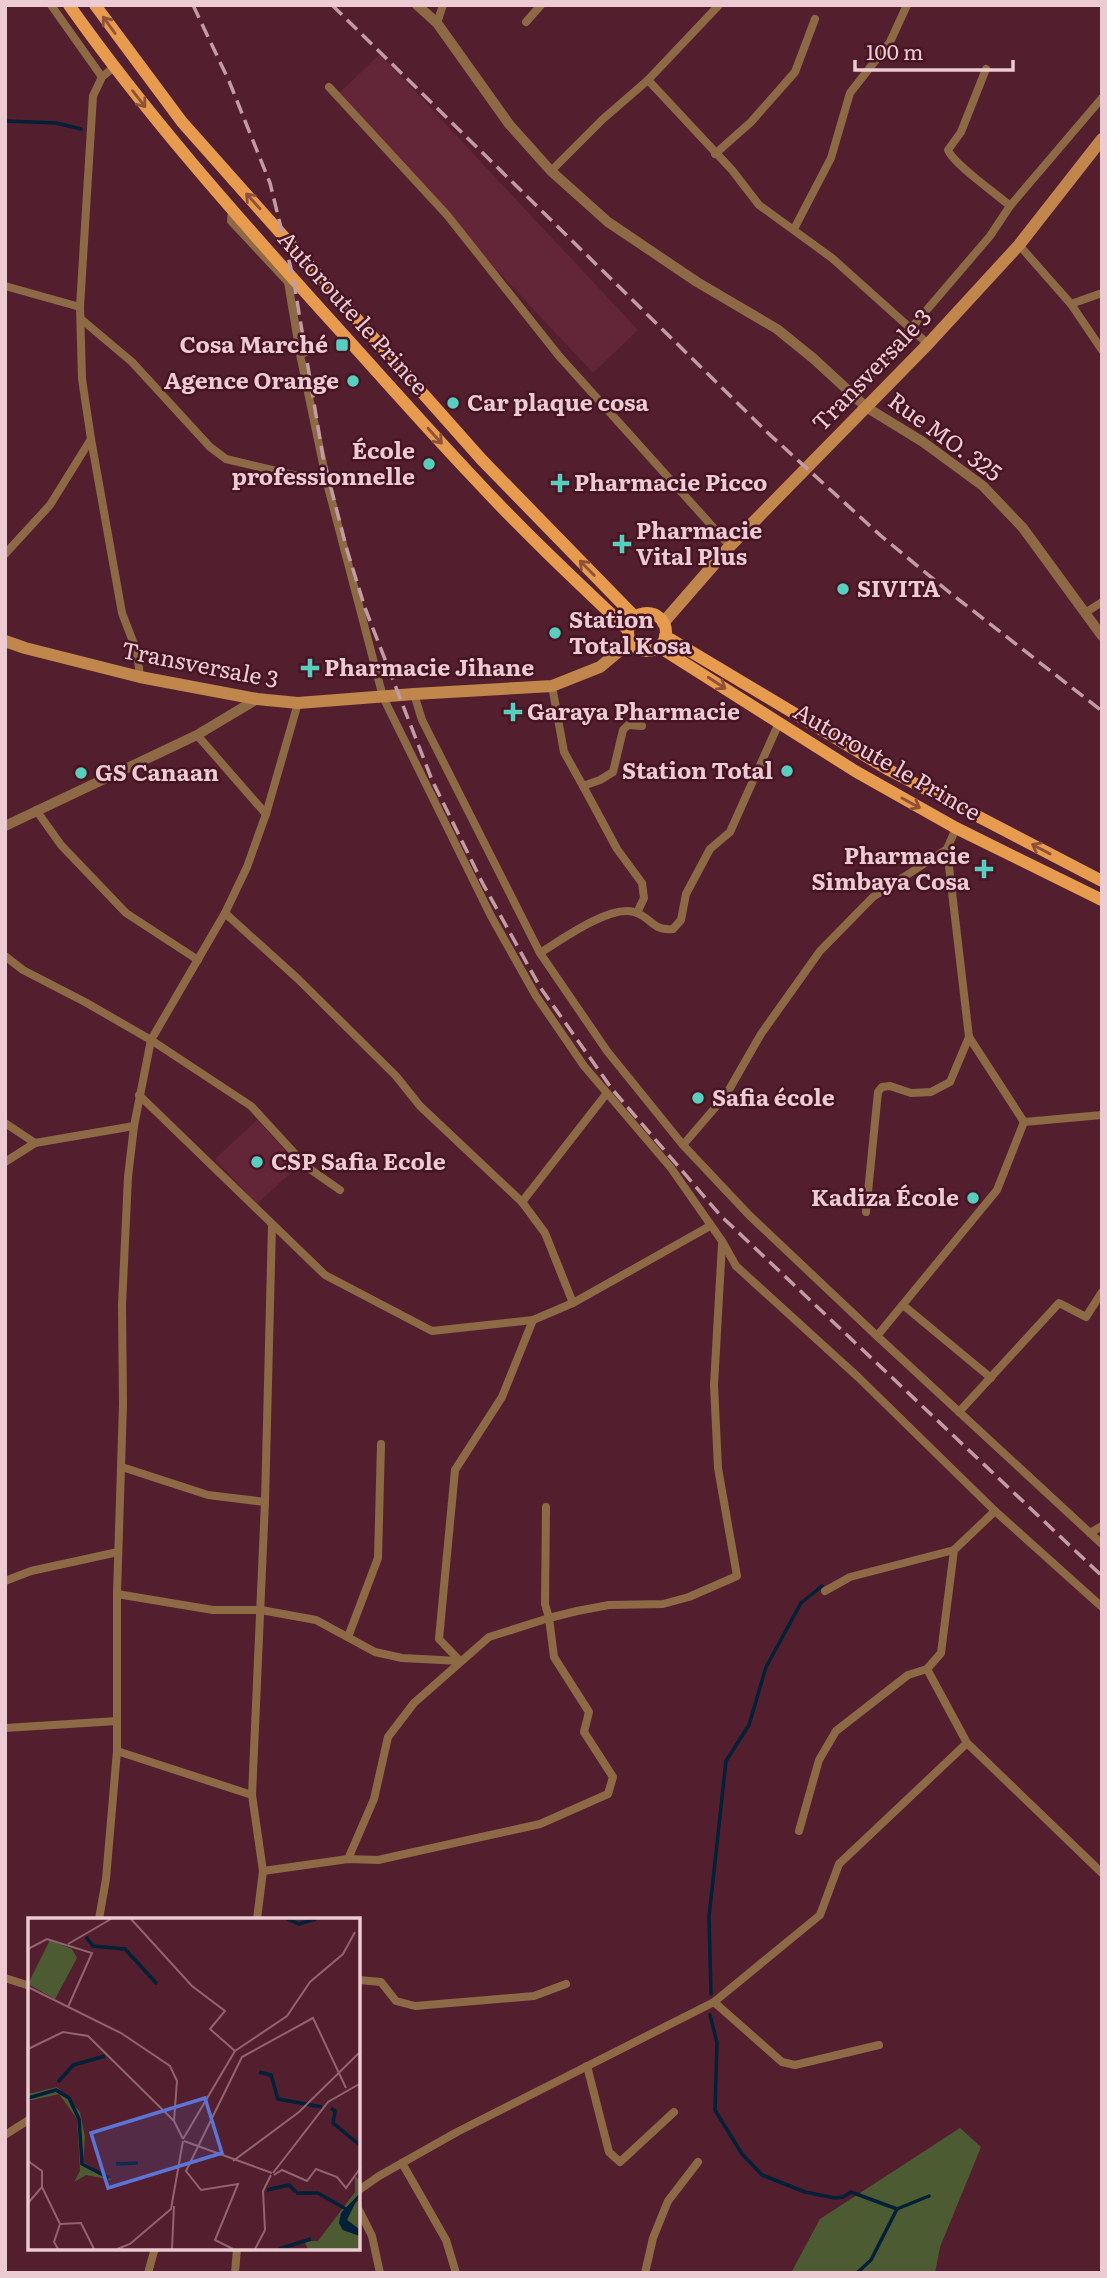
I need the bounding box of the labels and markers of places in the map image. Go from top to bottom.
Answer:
place label: Cosa Marché [180,326,328,360]
marker: Cosa Marché [334,337,350,353]
place label: Agence Orange [164,362,339,396]
marker: Agence Orange [345,373,361,389]
place label: Car plaque cosa [467,384,650,418]
marker: Car plaque cosa [445,395,461,411]
place label: École professionnelle [232,432,415,492]
marker: École professionnelle [421,456,437,472]
place label: Pharmacie Picco [574,464,767,498]
marker: Pharmacie Picco [552,475,568,491]
place label: Pharmacie Vital Plus [636,512,762,572]
marker: Pharmacie Vital Plus [614,536,630,552]
place label: SIVITA [857,570,941,604]
marker: SIVITA [835,581,851,597]
place label: Station Total Kosa [569,601,692,661]
marker: Station Total Kosa [547,625,563,641]
place label: Pharmacie Jihane [324,649,534,683]
marker: Pharmacie Jihane [302,660,318,676]
place label: Garaya Pharmacie [527,693,740,727]
marker: Garaya Pharmacie [505,704,521,720]
place label: Station Total [622,752,773,786]
place label: GS Canaan [95,754,219,788]
marker: Station Total [779,763,795,779]
marker: GS Canaan [73,765,89,781]
place label: Pharmacie Simbaya Cosa [811,837,971,897]
marker: Pharmacie Simbaya Cosa [976,861,992,877]
place label: Safia école [712,1079,835,1113]
marker: Safia école [690,1090,706,1106]
place label: CSP Safia Ecole [271,1143,446,1177]
marker: CSP Safia Ecole [249,1154,265,1170]
place label: Kadiza École [811,1179,959,1213]
marker: Kadiza École [965,1190,981,1206]

